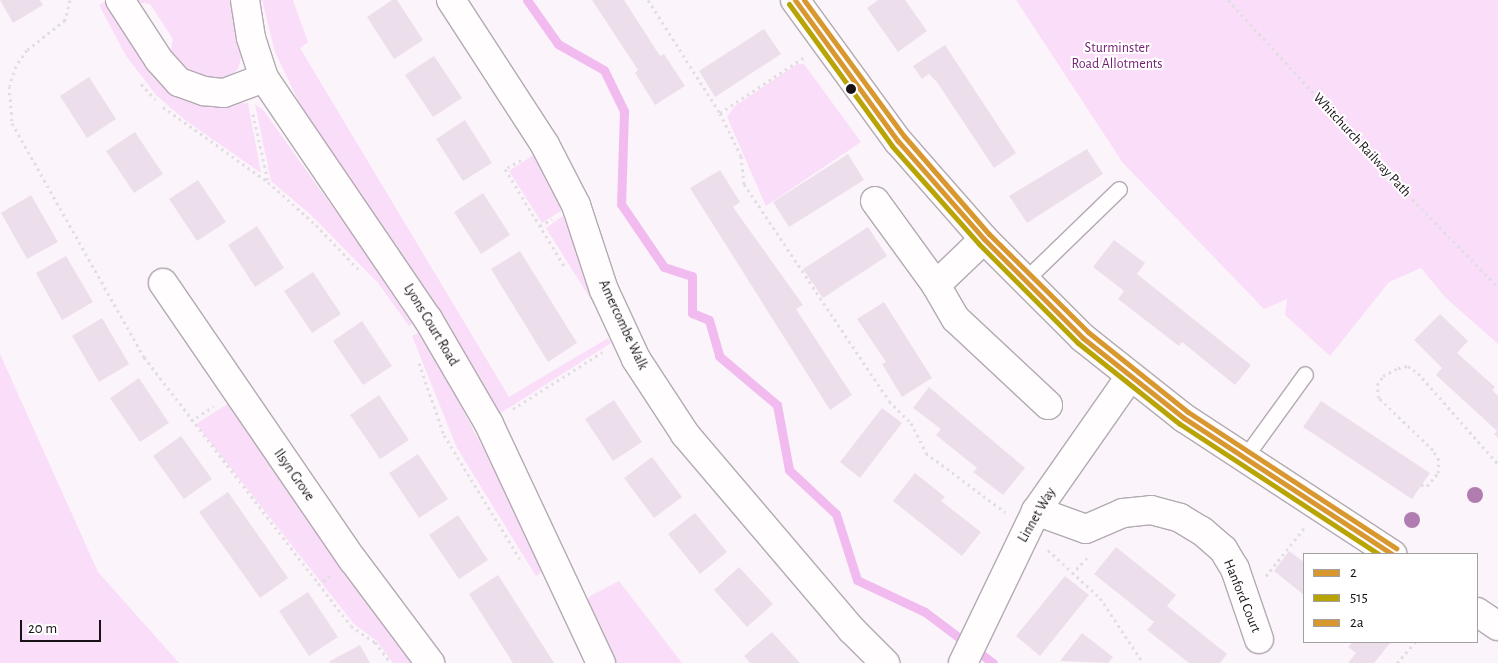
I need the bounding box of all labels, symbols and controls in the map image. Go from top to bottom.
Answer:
park label: Sturminster Road Allotments [1071,40,1163,72]
unlabelled marker [846,84,856,94]
street label: Whitchurch Railway Path [1309,89,1415,201]
street label: Amercombe Walk [595,277,651,373]
street label: Lyons Court Road [400,281,462,369]
street label: Ilsyn Grove [270,446,318,504]
street label: Linnet Way [1015,484,1059,546]
legend [1303,553,1478,643]
street label: Hanford Court [1220,557,1264,635]
text: 2 [1350,565,1357,580]
text: 515 [1350,590,1368,605]
scale bar [22,610,104,642]
text: 2a [1350,615,1364,630]
text: 20 m [28,621,57,636]

